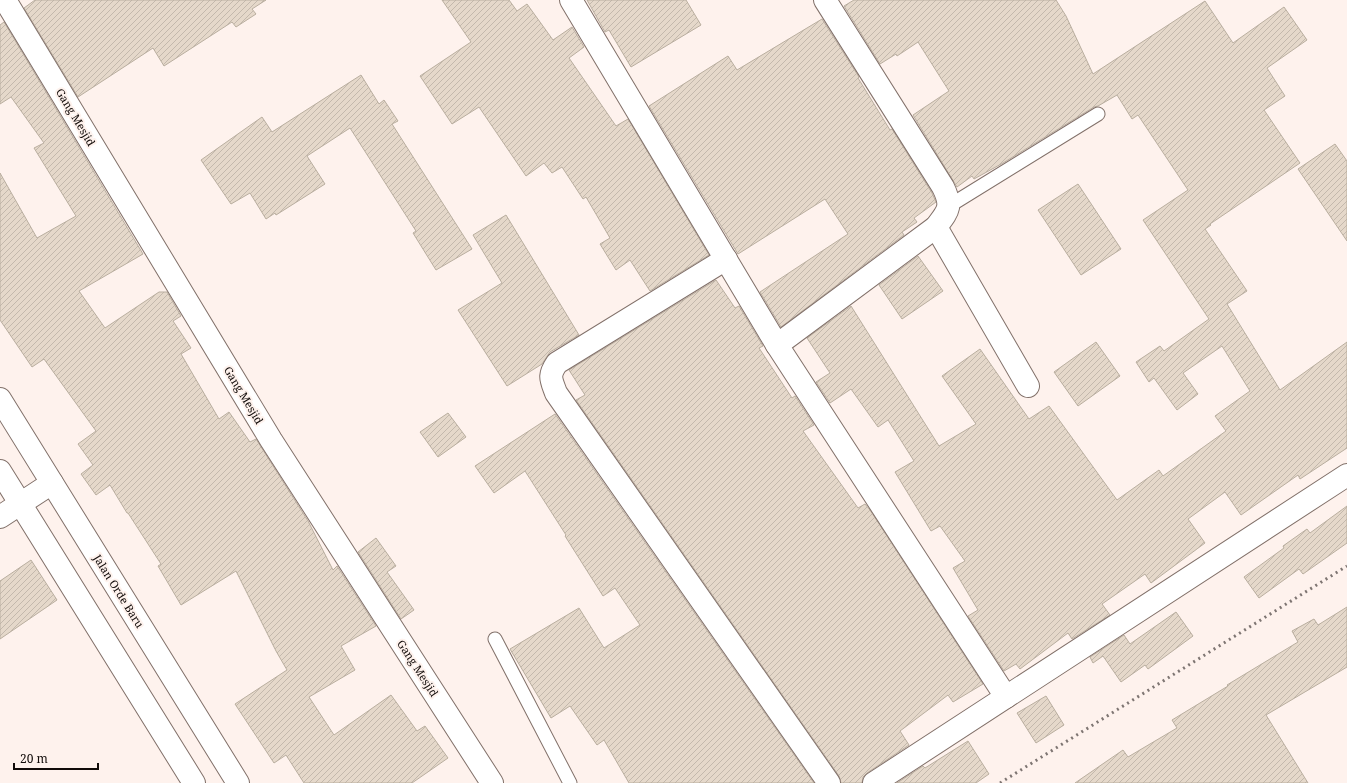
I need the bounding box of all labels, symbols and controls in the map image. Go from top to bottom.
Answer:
street label: Gang Mesjid [53,85,99,149]
street label: Gang Mesjid [221,363,267,427]
street label: Jalan Orde Baru [90,551,148,631]
street label: Gang Mesjid [394,637,442,699]
scale bar [14,745,98,771]
text: 20 m [20,750,48,767]

